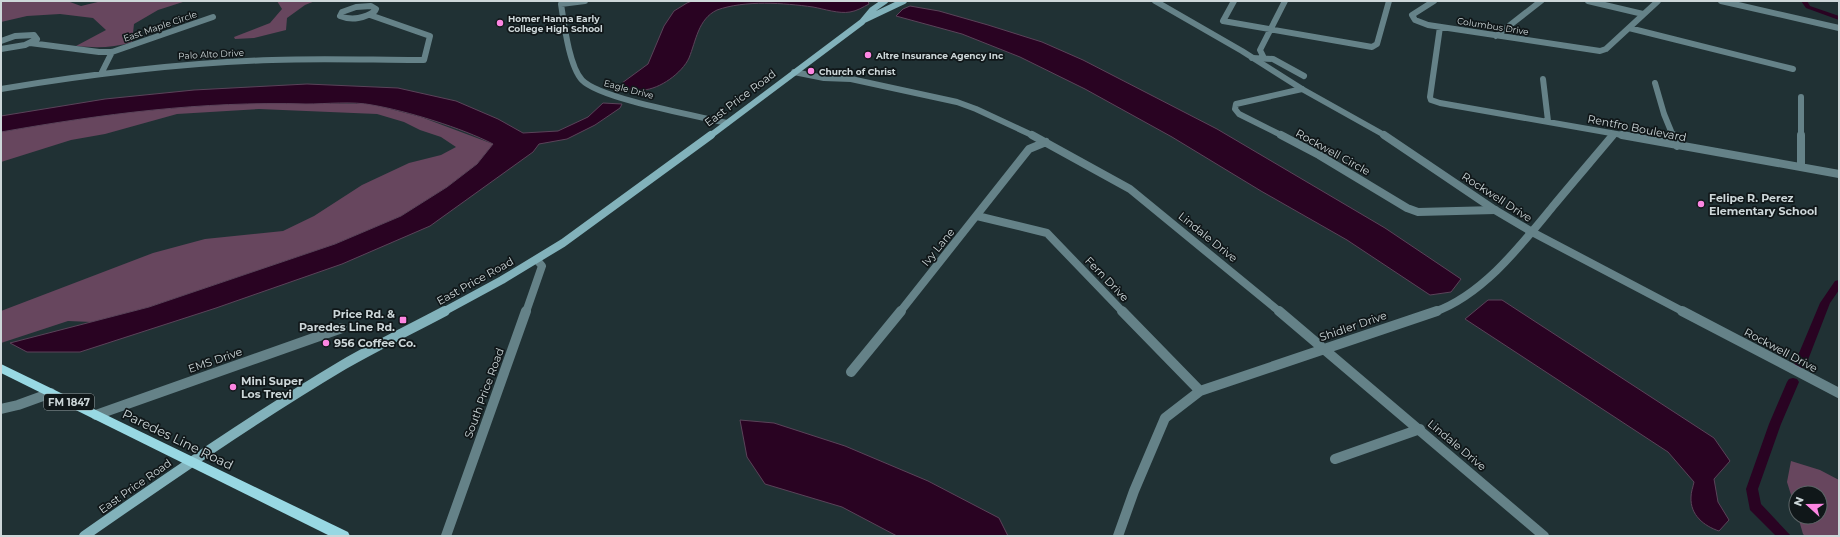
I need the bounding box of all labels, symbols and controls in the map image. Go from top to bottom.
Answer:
street label: East Maple Circle [122,8,199,44]
place label: Homer Hanna Early College High School [508,13,603,34]
street label: Columbus Drive [1456,15,1530,37]
marker: Homer Hanna Early College High School [495,18,505,28]
street label: Palo Alto Drive [178,47,245,61]
marker: Altre Insurance Agency Inc [863,50,873,60]
place label: Altre Insurance Agency Inc [875,50,1004,61]
marker: Church of Christ [806,66,816,76]
place label: Church of Christ [819,66,896,77]
street label: East Price Road [702,67,778,129]
street label: Eagle Drive [603,77,656,101]
street label: Rentfro Boulevard [1586,112,1688,144]
street label: Rockwell Circle [1293,126,1373,178]
street label: Rockwell Drive [1459,169,1535,225]
place label: Felipe R. Perez Elementary School [1709,191,1817,218]
marker: Felipe R. Perez Elementary School [1696,199,1706,209]
street label: Lindale Drive [1176,209,1241,265]
street label: Ivy Lane [918,225,958,269]
street label: East Price Road [434,254,516,308]
street label: Fern Drive [1082,254,1132,305]
place label: Price Rd. & Paredes Line Rd. [299,307,395,334]
street label: Shidler Drive [1317,308,1389,344]
marker: Price Rd. & Paredes Line Rd. [398,315,408,325]
street label: Rockwell Drive [1742,325,1820,375]
place label: 956 Coffee Co. [334,336,416,350]
marker: 956 Coffee Co. [321,338,331,348]
street label: EMS Drive [186,344,244,376]
street label: South Price Road [461,346,507,440]
place label: Mini Super Los Trevi [241,374,303,401]
marker: Mini Super Los Trevi [228,382,238,392]
road number: FM 1847 [44,394,94,410]
street label: Paredes Line Road [120,405,236,473]
street label: Lindale Drive [1425,416,1489,474]
street label: East Price Road [96,456,174,516]
north arrow [1788,485,1828,525]
text: N [1791,495,1807,508]

